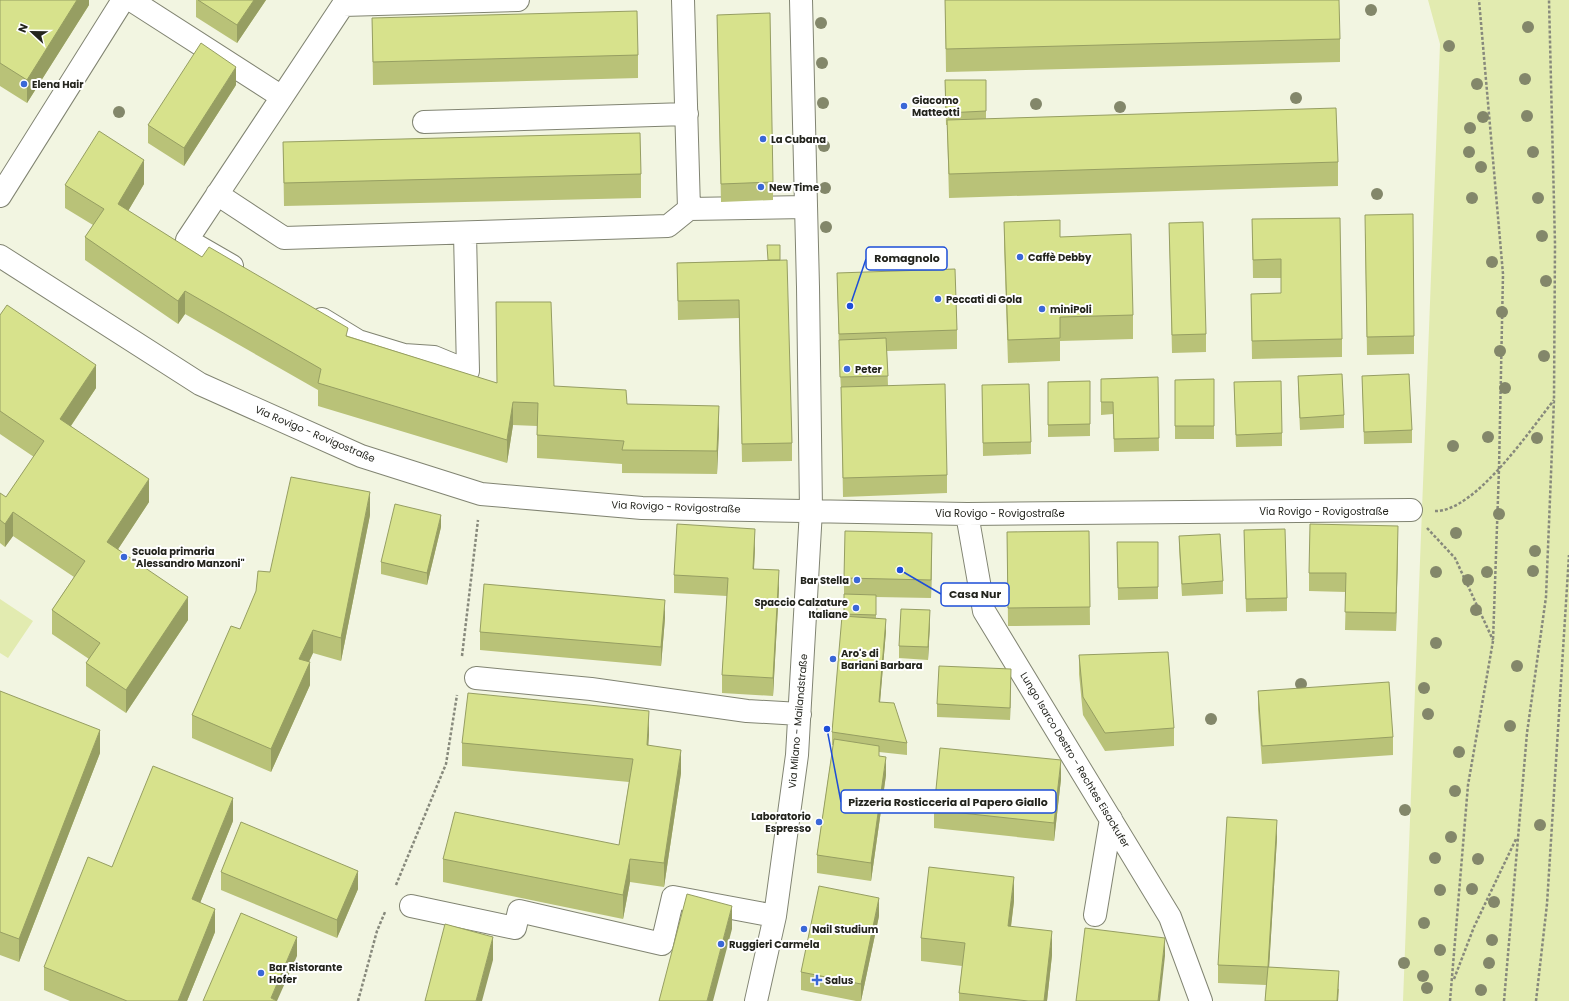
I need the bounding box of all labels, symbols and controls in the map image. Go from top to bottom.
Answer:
north arrow [12,12,52,52]
text: N [14,21,32,35]
place label: Elena Hair [32,77,84,92]
marker: Elena Hair [19,79,29,89]
place label: Giacomo Matteotti [912,93,960,120]
marker: Giacomo Matteotti [899,101,909,111]
place label: La Cubana [771,132,826,147]
marker: La Cubana [758,134,768,144]
place label: New Time [769,180,819,195]
marker: New Time [756,182,766,192]
callout: Romagnolo [866,247,947,270]
text: Romagnolo [874,250,940,266]
place label: Caffè Debby [1028,250,1092,265]
marker: Caffè Debby [1015,252,1025,262]
place label: Peccati di Gola [946,292,1022,307]
marker: Peccati di Gola [933,294,943,304]
place label: miniPoli [1050,302,1092,317]
marker: miniPoli [1037,304,1047,314]
place label: Peter [855,362,883,377]
marker: Peter [842,364,852,374]
street label: Via Rovigo - Rovigostraße [253,402,377,466]
street label: Via Rovigo - Rovigostraße [611,497,741,517]
street label: Via Rovigo - Rovigostraße [1259,504,1389,519]
street label: Via Rovigo - Rovigostraße [935,506,1065,521]
place label: Scuola primaria "Alessandro Manzoni" [132,544,245,571]
marker: Scuola primaria "Alessandro Manzoni" [119,552,129,562]
place label: Bar Stella [800,573,849,588]
marker: Bar Stella [852,575,862,585]
callout: Casa Nur [941,583,1009,606]
text: Casa Nur [949,586,1001,602]
place label: Spaccio Calzature Italiane [754,595,848,622]
marker: Spaccio Calzature Italiane [851,603,861,613]
place label: Aro's di Bariani Barbara [841,646,923,673]
street label: Via Milano - Mailandstraße [785,653,811,789]
marker: Aro's di Bariani Barbara [828,654,838,664]
street label: Lungo Isarco Destro - Rechtes Eisackufer [1016,669,1134,851]
callout: Pizzeria Rosticceria al Papero Giallo [841,790,1056,813]
text: Pizzeria Rosticceria al Papero Giallo [848,794,1048,810]
place label: Laboratorio Espresso [751,809,812,836]
marker: Laboratorio Espresso [814,817,824,827]
place label: Nail Studium [812,922,879,937]
marker: Nail Studium [799,924,809,934]
place label: Ruggieri Carmela [729,937,820,952]
marker: Ruggieri Carmela [716,939,726,949]
place label: Bar Ristorante Hofer [269,960,342,987]
marker: Bar Ristorante Hofer [256,968,266,978]
place label: Salus [825,973,854,988]
marker: Salus [812,975,822,985]

